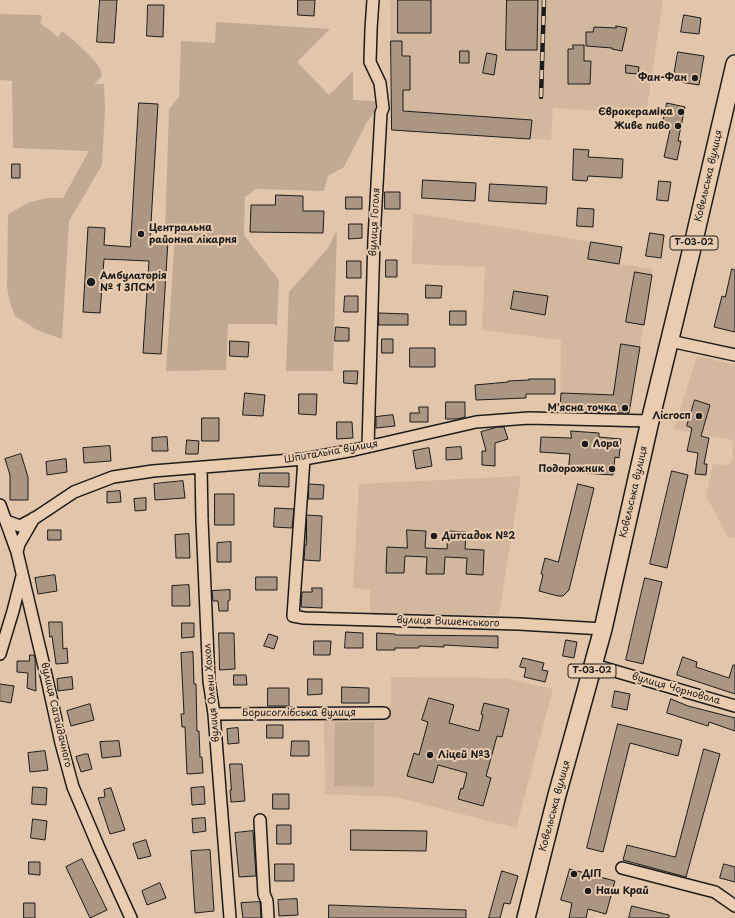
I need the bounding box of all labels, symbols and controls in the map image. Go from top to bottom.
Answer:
place label: Фан-Фан [638,72,687,84]
marker: Фан-Фан [690,73,700,83]
place label: Єврокераміка [598,106,673,118]
marker: Єврокераміка [676,107,686,117]
place label: Живе пиво [614,120,670,132]
marker: Живе пиво [673,121,683,131]
street label: Ковельська вулиця [693,129,725,223]
street label: вулиця Гоголя [367,187,383,257]
place label: Центральна районна лікарня [149,222,237,246]
marker: Центральна районна лікарня [136,229,146,239]
road number: Т-03-02 [670,236,718,250]
place label: Амбулаторія № 1 ЗПСМ [100,270,167,294]
marker: Амбулаторія № 1 ЗПСМ [85,276,97,288]
place label: М'ясна точка [547,402,617,414]
marker: М'ясна точка [620,403,630,413]
place label: Лісгосп [652,410,691,422]
marker: Лісгосп [694,411,704,421]
street label: Шпитальна вулиця [283,438,379,466]
place label: Лора [593,438,619,450]
marker: Лора [580,439,590,449]
street label: Ковельська вулиця [618,445,650,539]
place label: Подорожник [538,463,604,475]
marker: Подорожник [607,464,617,474]
place label: Дитсадок №2 [442,530,515,542]
marker: Дитсадок №2 [429,531,439,541]
street label: вулиця Вишенського [396,614,500,630]
street label: вулиця Олени Хохол [202,643,222,743]
street label: вулиця Сагайдачного [38,661,74,769]
road number: Т-03-02 [568,664,616,678]
street label: вулиця Чорновола [630,671,722,707]
street label: Борисоглібська вулиця [242,707,356,719]
place label: Ліцей №3 [438,749,490,761]
marker: Ліцей №3 [425,750,435,760]
street label: Ковельська вулиця [537,759,573,853]
place label: ДІП [582,868,601,880]
marker: ДІП [569,869,579,879]
place label: Наш Край [596,885,649,897]
marker: Наш Край [583,886,593,896]

